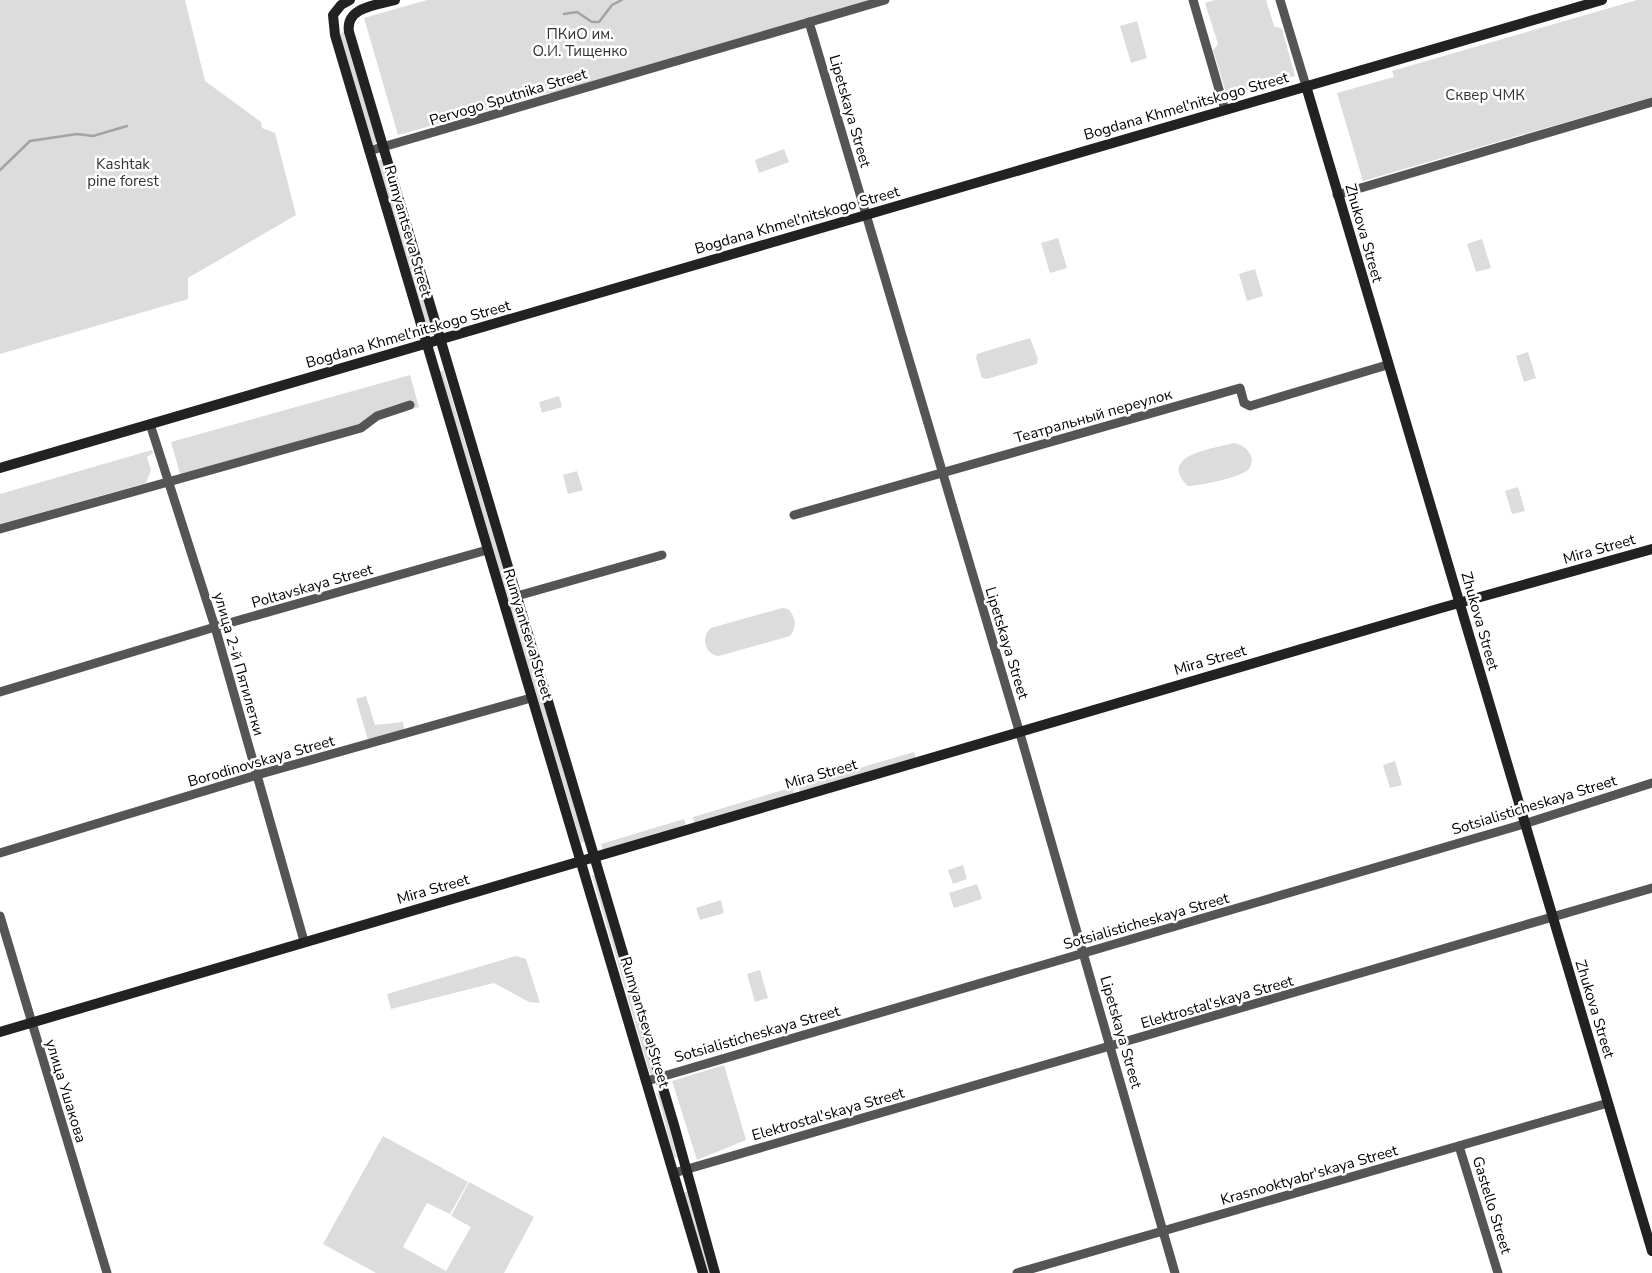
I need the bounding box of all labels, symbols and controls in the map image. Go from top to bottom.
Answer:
park label: ПКиО им. О.И. Тищенко [532,24,628,61]
street label: Lipetskaya Street [824,52,876,170]
street label: Pervogo Sputnika Street [427,63,590,130]
street label: Bogdana Khmel'nitskogo Street [1081,67,1291,145]
park label: Сквер ЧМК [1445,85,1525,105]
park label: Kashtak pine forest [87,154,159,191]
street label: Rumyantseva Street [380,163,437,300]
street label: Bogdana Khmel'nitskogo Street [692,181,902,259]
street label: Zhukova Street [1340,181,1388,285]
street label: Bogdana Khmel'nitskogo Street [303,295,513,373]
street label: Театральный переулок [1012,384,1174,448]
street label: Mira Street [1561,529,1638,569]
street label: Poltavskaya Street [249,559,376,613]
street label: Rumyantseva Street [499,566,558,703]
street label: Zhukova Street [1456,569,1504,673]
street label: Lipetskaya Street [980,584,1034,702]
street label: улица 2-й Пятилетки [209,590,269,738]
street label: Mira Street [1172,640,1249,680]
street label: Borodinovskaya Street [185,730,337,791]
street label: Mira Street [783,754,860,794]
street label: Sotsialisticheskaya Street [1449,770,1620,840]
street label: Mira Street [395,869,472,909]
street label: Sotsialisticheskaya Street [1061,888,1232,954]
street label: Rumyantseva Street [616,954,675,1091]
street label: Zhukova Street [1571,957,1620,1061]
street label: Elektrostal'skaya Street [1138,970,1296,1033]
street label: Lipetskaya Street [1095,973,1147,1091]
street label: Sotsialisticheskaya Street [672,1001,843,1067]
street label: улица Ушакова [41,1037,91,1145]
street label: Elektrostal'skaya Street [749,1082,907,1145]
street label: Krasnooktyabr'skaya Street [1218,1140,1401,1210]
street label: Gastello Street [1468,1154,1517,1257]

